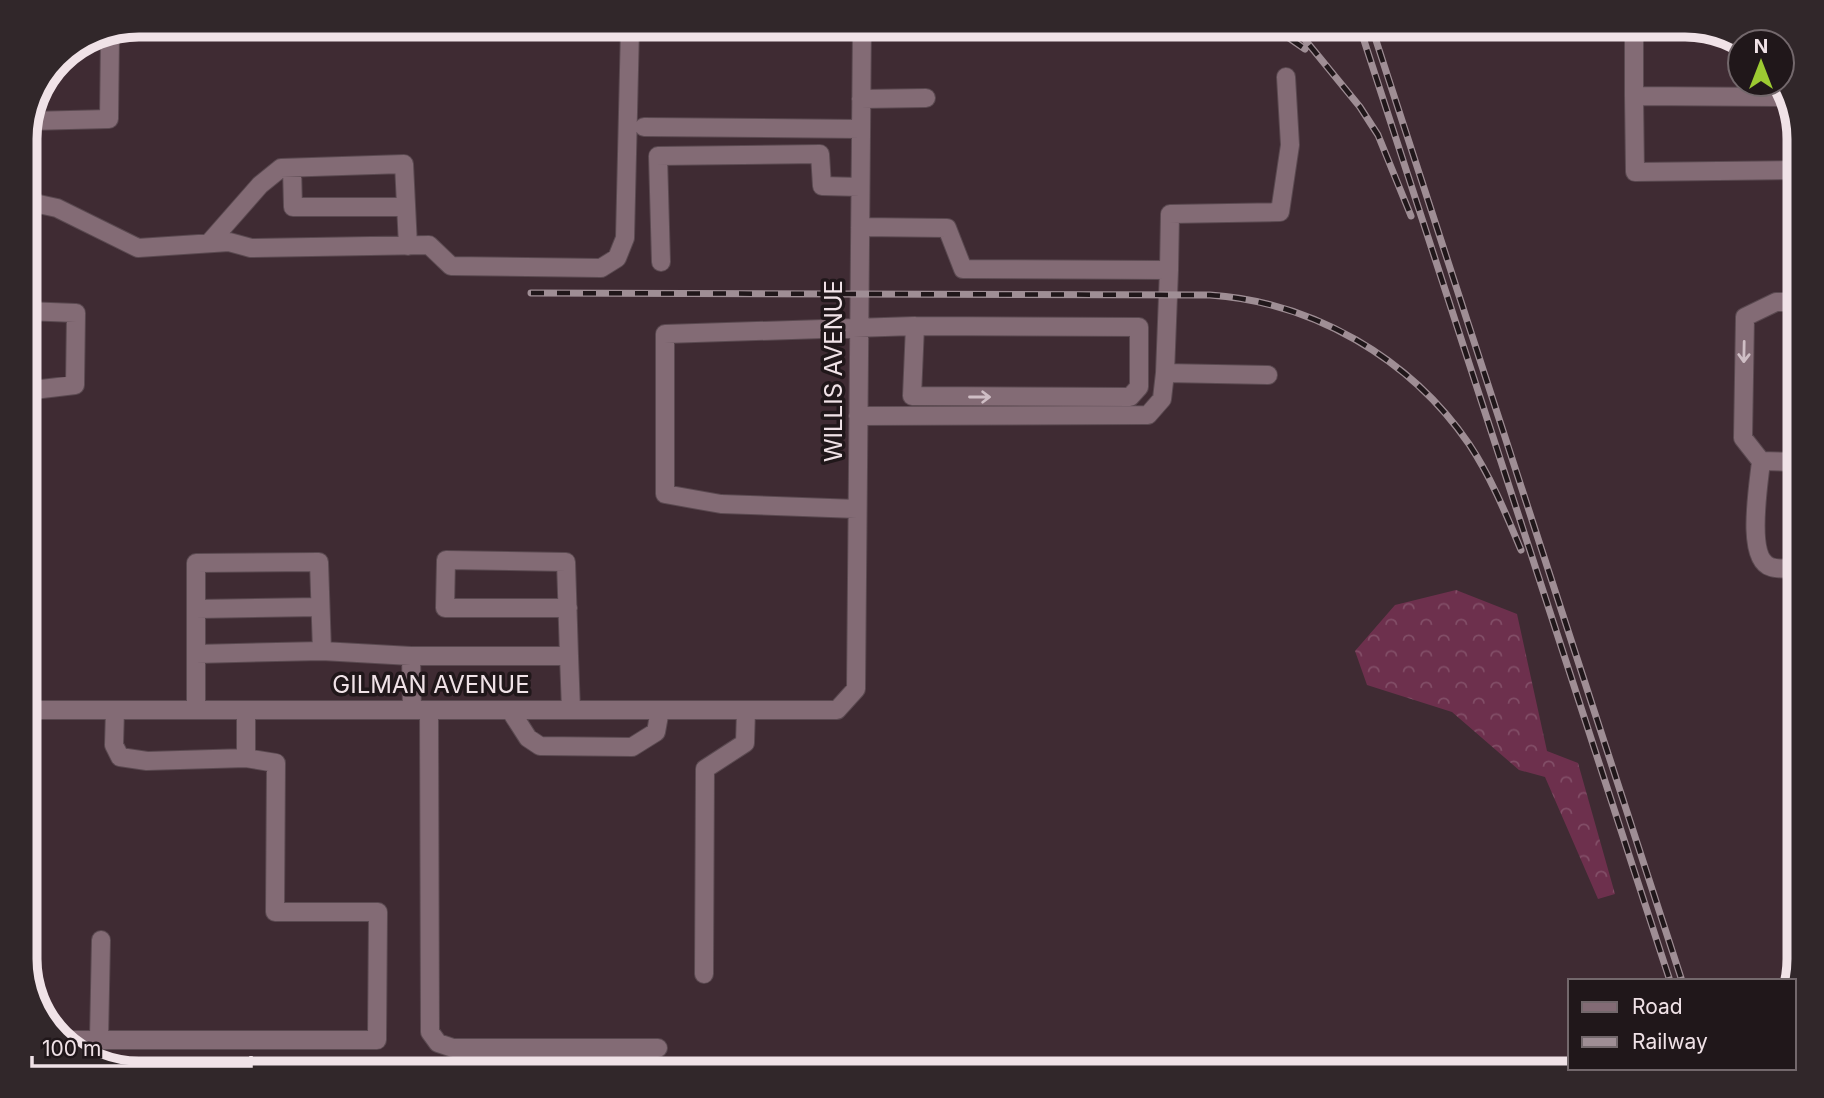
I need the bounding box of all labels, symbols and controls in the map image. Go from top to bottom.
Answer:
north arrow [1726,28,1796,98]
text: N [1754,35,1768,58]
street label: WILLIS AVENUE [819,280,848,462]
one-way arrow [1738,340,1751,363]
one-way arrow [968,390,991,404]
street label: GILMAN AVENUE [332,670,530,699]
legend [1568,979,1796,1070]
text: Road [1632,994,1683,1019]
scale bar [32,1024,250,1068]
text: Railway [1632,1029,1708,1054]
text: 100 m [42,1036,101,1061]

